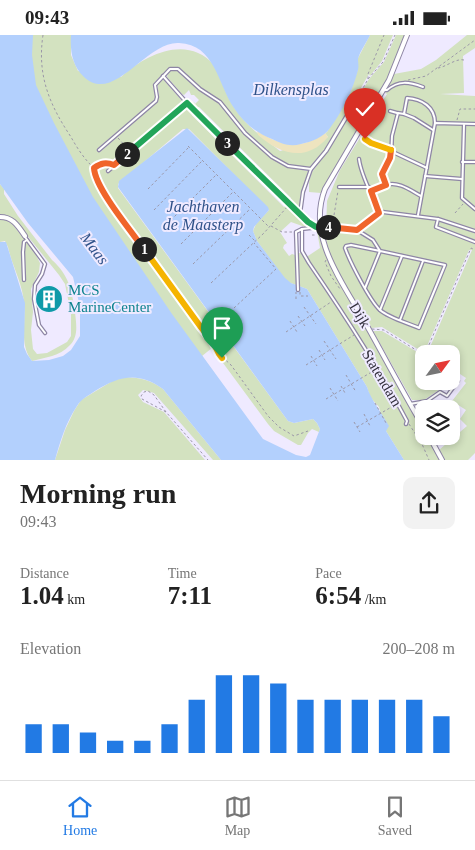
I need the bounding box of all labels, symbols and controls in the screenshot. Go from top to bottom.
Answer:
text: 09:43 [25,7,69,28]
water label: Dilkensplas [252,81,329,99]
pin [344,88,386,139]
icon: check [351,95,379,123]
pin: 3 [214,131,240,155]
text: 3 [224,136,231,151]
pin: 2 [114,141,140,167]
text: 2 [124,147,131,162]
water label: Jachthaven de Maasterp [163,198,243,234]
pin: 4 [316,215,340,239]
text: 4 [325,220,332,235]
water label: Maas [77,228,112,268]
pin: 1 [132,237,156,261]
text: 1 [141,242,148,257]
place label: MCS MarineCenter [68,282,151,315]
building icon: MCS MarineCenter [34,284,64,314]
street label: Dijk [346,299,374,331]
pin [201,307,243,358]
icon: arrive [208,314,236,342]
north arrow [415,345,460,390]
map controls [415,345,460,445]
street label: Statendam [359,347,405,410]
button: layers [415,400,460,445]
button: share [403,477,455,529]
text: Morning run [20,478,176,509]
text: 09:43 [20,513,56,530]
text: Distance [20,566,69,581]
text: Time [168,566,197,581]
text: Pace [315,566,342,581]
text: 1.04 [20,582,64,609]
text: 7:11 [168,582,212,609]
text: 6:54 [315,582,361,609]
text: km [64,592,85,607]
text: /km [361,592,386,607]
text: Elevation [20,640,81,657]
text: 200–208 m [383,640,455,657]
tab: Home [63,793,97,839]
tab: Map [224,793,252,839]
tab: Saved [378,793,412,839]

